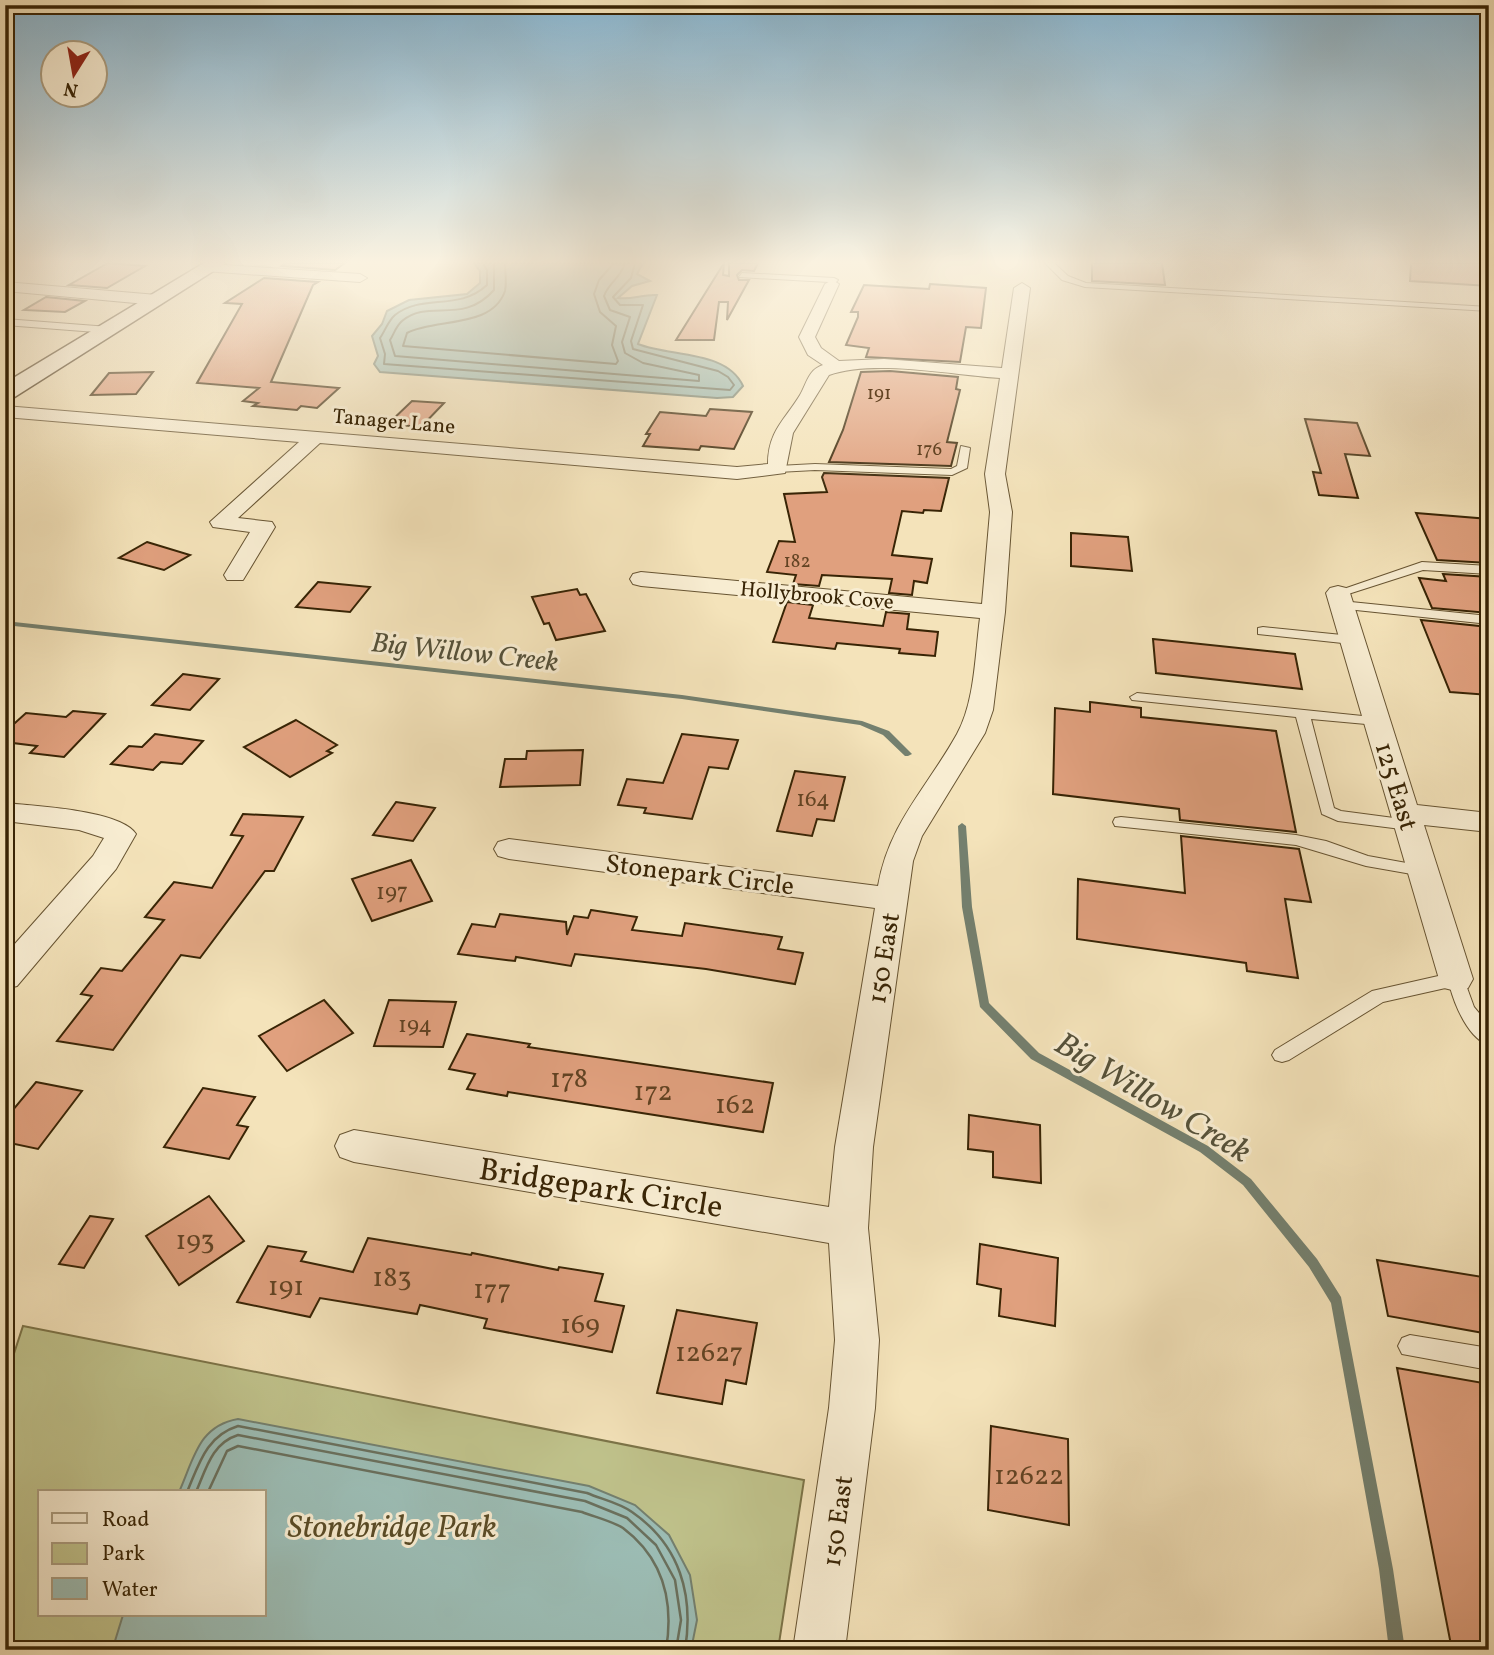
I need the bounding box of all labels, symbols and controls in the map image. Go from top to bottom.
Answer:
north arrow [38,38,108,108]
text: N [62,75,80,103]
house number: 191 [867,381,891,407]
street label: Tanager Lane [331,403,456,442]
house number: 176 [916,437,942,463]
house number: 182 [783,549,811,575]
street label: Hollybrook Cove [739,575,895,618]
water label: Big Willow Creek [369,624,560,683]
street label: 125 East [1365,738,1426,835]
house number: 164 [796,784,830,816]
street label: Stonepark Circle [603,847,796,905]
house number: 197 [376,877,408,909]
street label: 150 East [860,910,910,1006]
house number: 194 [398,1010,432,1042]
water label: Big Willow Creek [1045,1023,1259,1176]
house number: 178 [550,1060,588,1099]
house number: 172 [634,1073,672,1112]
house number: 162 [715,1086,755,1125]
street label: Bridgepark Circle [475,1149,726,1231]
house number: 193 [175,1222,215,1261]
house number: 183 [372,1259,412,1298]
house number: 191 [268,1268,304,1307]
house number: 177 [473,1271,511,1310]
house number: 169 [560,1306,600,1345]
house number: 12627 [675,1334,743,1373]
house number: 12622 [994,1457,1064,1496]
street label: 150 East [815,1473,863,1569]
legend [38,1490,266,1616]
text: Road [102,1506,149,1535]
park label: Stonebridge Park [287,1507,497,1551]
text: Park [102,1540,145,1569]
text: Water [102,1576,158,1605]

